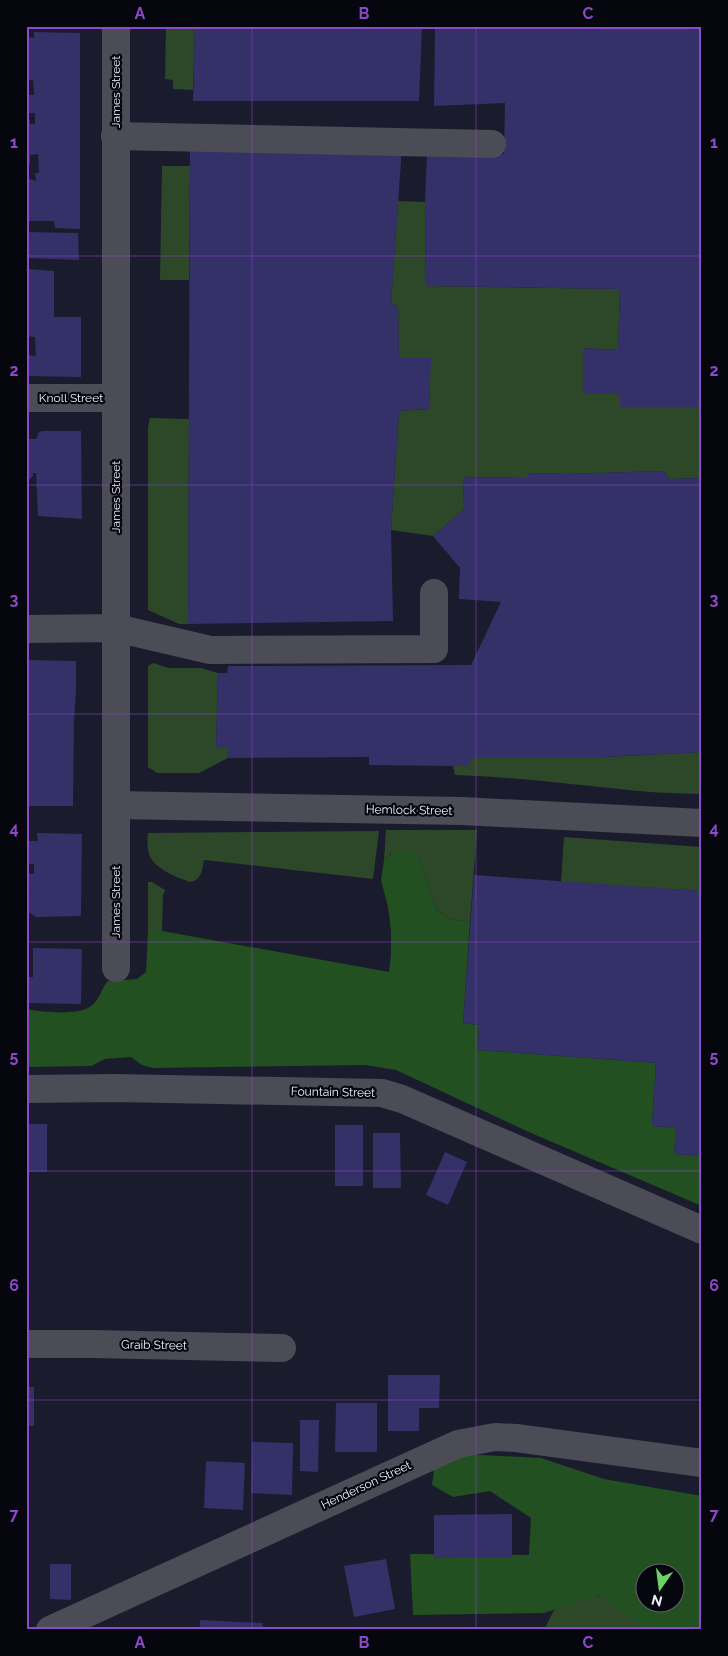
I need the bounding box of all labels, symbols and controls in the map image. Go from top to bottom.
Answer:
text: A [135,4,146,23]
text: B [359,4,370,23]
text: C [583,4,594,23]
street label: James Street [109,56,123,128]
text: 1 [10,133,18,152]
text: 1 [710,133,718,152]
text: 2 [9,361,19,380]
text: 2 [709,361,719,380]
street label: Knoll Street [39,391,103,405]
street label: James Street [109,461,123,533]
text: 3 [10,590,19,609]
text: 3 [710,590,719,609]
street label: Hemlock Street [366,802,452,818]
text: 4 [9,819,19,838]
text: 4 [709,819,719,838]
street label: James Street [109,866,123,938]
text: 5 [10,1047,19,1066]
text: 5 [710,1047,719,1066]
street label: Fountain Street [291,1084,375,1100]
text: 6 [9,1276,19,1295]
text: 6 [709,1276,719,1295]
street label: Graib Street [121,1337,187,1353]
street label: Henderson Street [319,1458,413,1512]
text: 7 [10,1505,19,1524]
text: 7 [710,1505,719,1524]
north arrow [636,1564,686,1614]
text: N [650,1592,664,1610]
text: A [135,1633,146,1652]
text: B [359,1633,370,1652]
text: C [583,1633,594,1652]

